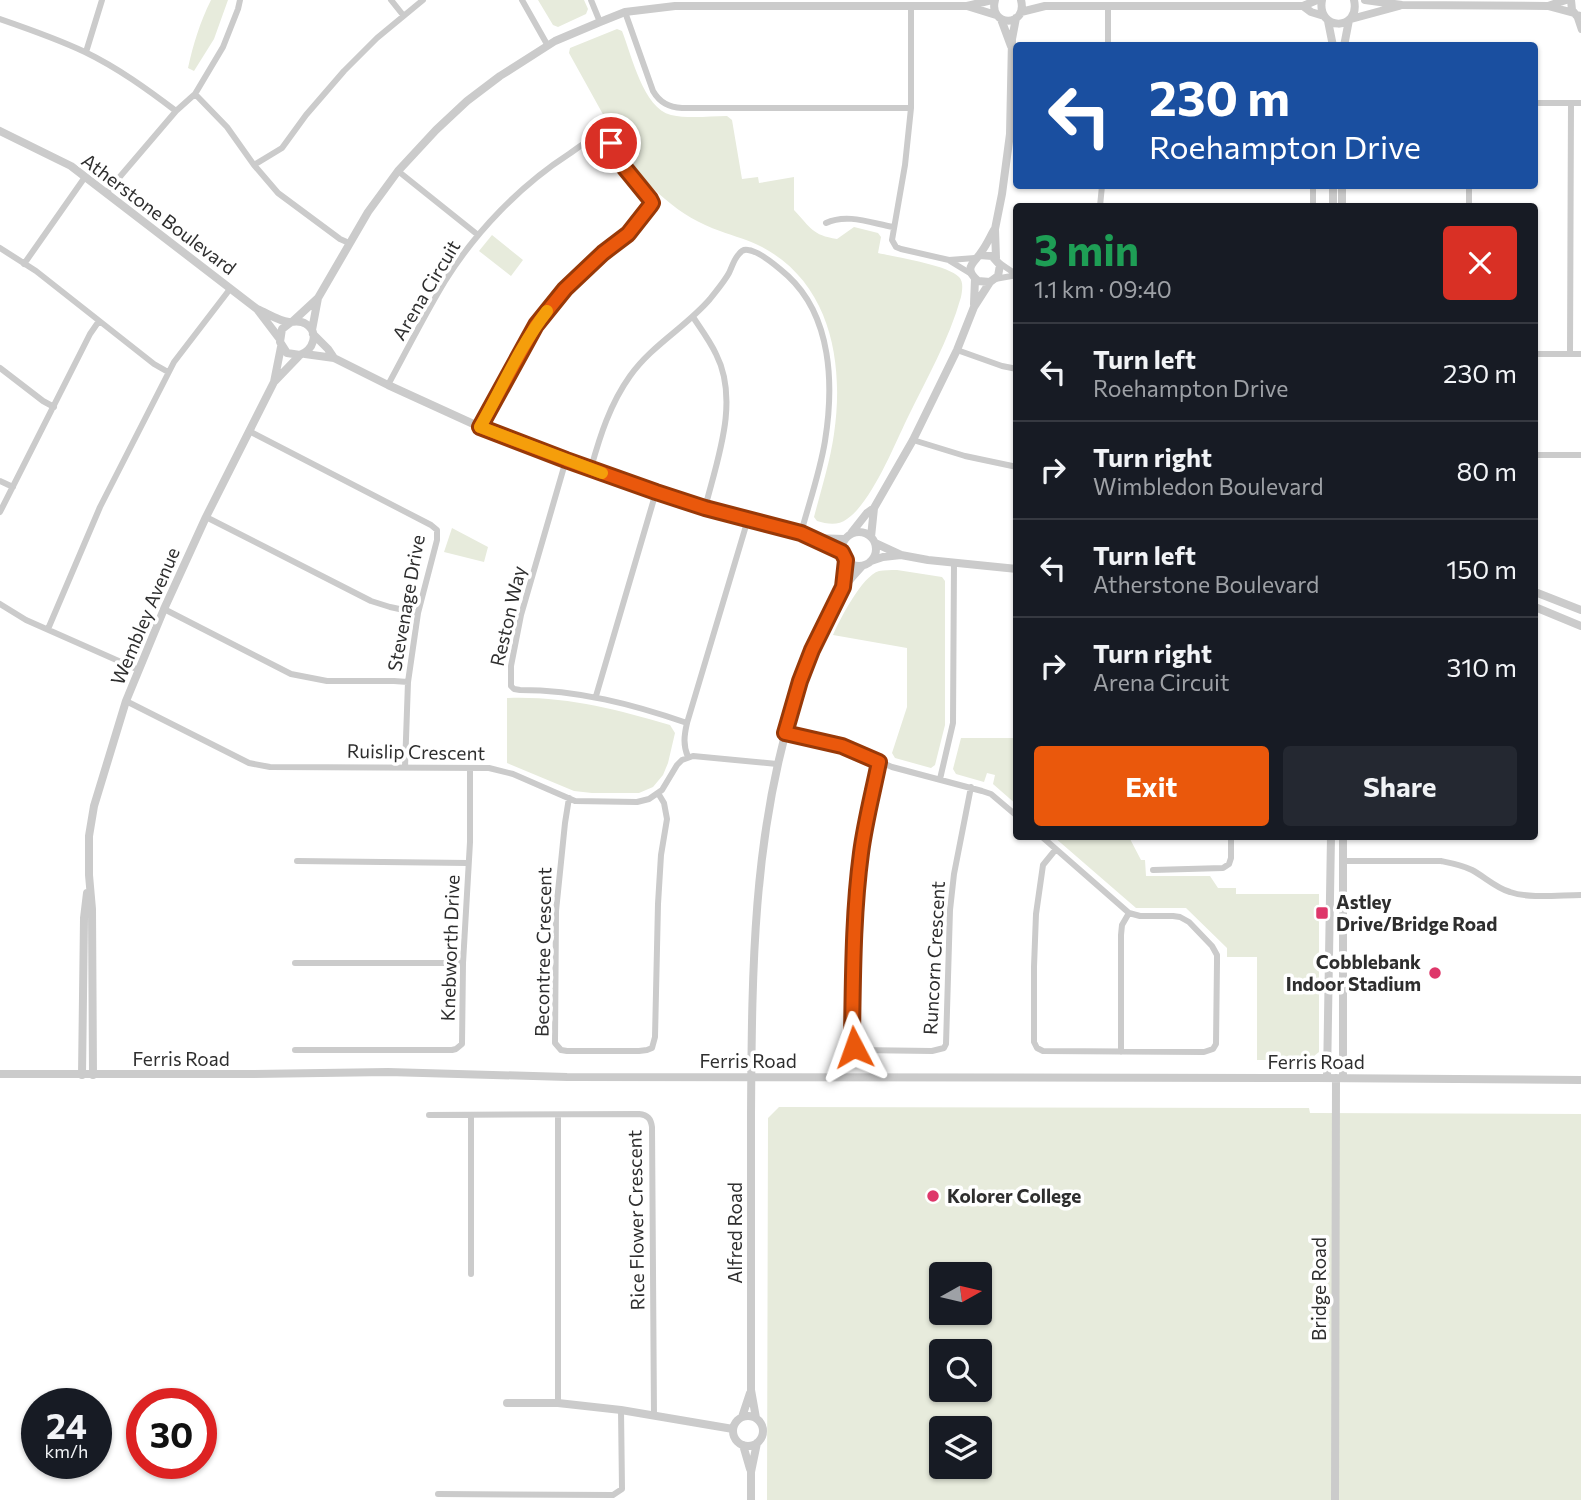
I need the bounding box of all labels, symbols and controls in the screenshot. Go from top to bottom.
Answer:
text: 230 m [1149,66,1290,126]
icon: left [1034,70,1125,161]
pin [581,113,641,173]
icon: arrive [592,124,630,162]
text: Roehampton Drive [1149,126,1421,166]
street label: Atherstone Boulevard [78,148,241,279]
text: 3 min [1034,223,1139,275]
button: close [1443,226,1517,300]
street label: Arena Circuit [387,235,465,344]
text: 1.1 km · 09:40 [1034,275,1172,303]
text: Turn left [1093,343,1196,374]
icon: left [1034,353,1072,391]
text: 230 m [1443,357,1517,388]
text: Roehampton Drive [1093,374,1288,402]
text: Turn right [1093,441,1212,472]
icon: right [1034,451,1072,489]
text: 80 m [1457,455,1517,486]
text: Wimbledon Boulevard [1093,472,1323,500]
street label: Stevenage Drive [382,533,429,673]
text: Turn left [1093,539,1196,570]
street label: Wembley Avenue [105,544,184,688]
icon: left [1034,549,1072,587]
text: 150 m [1446,553,1517,584]
street label: Reston Way [485,563,530,668]
text: Atherstone Boulevard [1093,570,1319,598]
text: Turn right [1093,637,1212,668]
icon: right [1034,647,1072,685]
text: 310 m [1446,651,1517,682]
text: Arena Circuit [1093,668,1229,696]
street label: Ruislip Crescent [347,739,486,764]
button: Exit [1034,746,1269,826]
button: Share [1283,746,1517,826]
street label: Becontree Crescent [530,867,555,1037]
street label: Knebworth Drive [435,874,464,1022]
street label: Runcorn Crescent [918,880,949,1035]
place label: Astley Drive/Bridge Road [1336,890,1497,935]
marker: Astley Drive/Bridge Road [1314,905,1330,921]
place label: Cobblebank Indoor Stadium [1286,950,1421,995]
marker: Cobblebank Indoor Stadium [1427,965,1443,981]
position arrow [817,1010,891,1084]
street label: Ferris Road [132,1047,230,1070]
street label: Ferris Road [699,1049,797,1072]
street label: Ferris Road [1267,1050,1365,1073]
street label: Rice Flower Crescent [622,1129,649,1310]
street label: Alfred Road [723,1182,746,1284]
place label: Kolorer College [947,1184,1081,1207]
marker: Kolorer College [925,1188,941,1204]
street label: Bridge Road [1307,1237,1330,1341]
north arrow [929,1262,992,1325]
map controls [929,1262,992,1479]
button: search [929,1339,992,1402]
speed limit sign: 30 [126,1388,217,1479]
text: 24 [46,1403,87,1446]
button: layers [929,1416,992,1479]
text: km/h [45,1440,88,1462]

